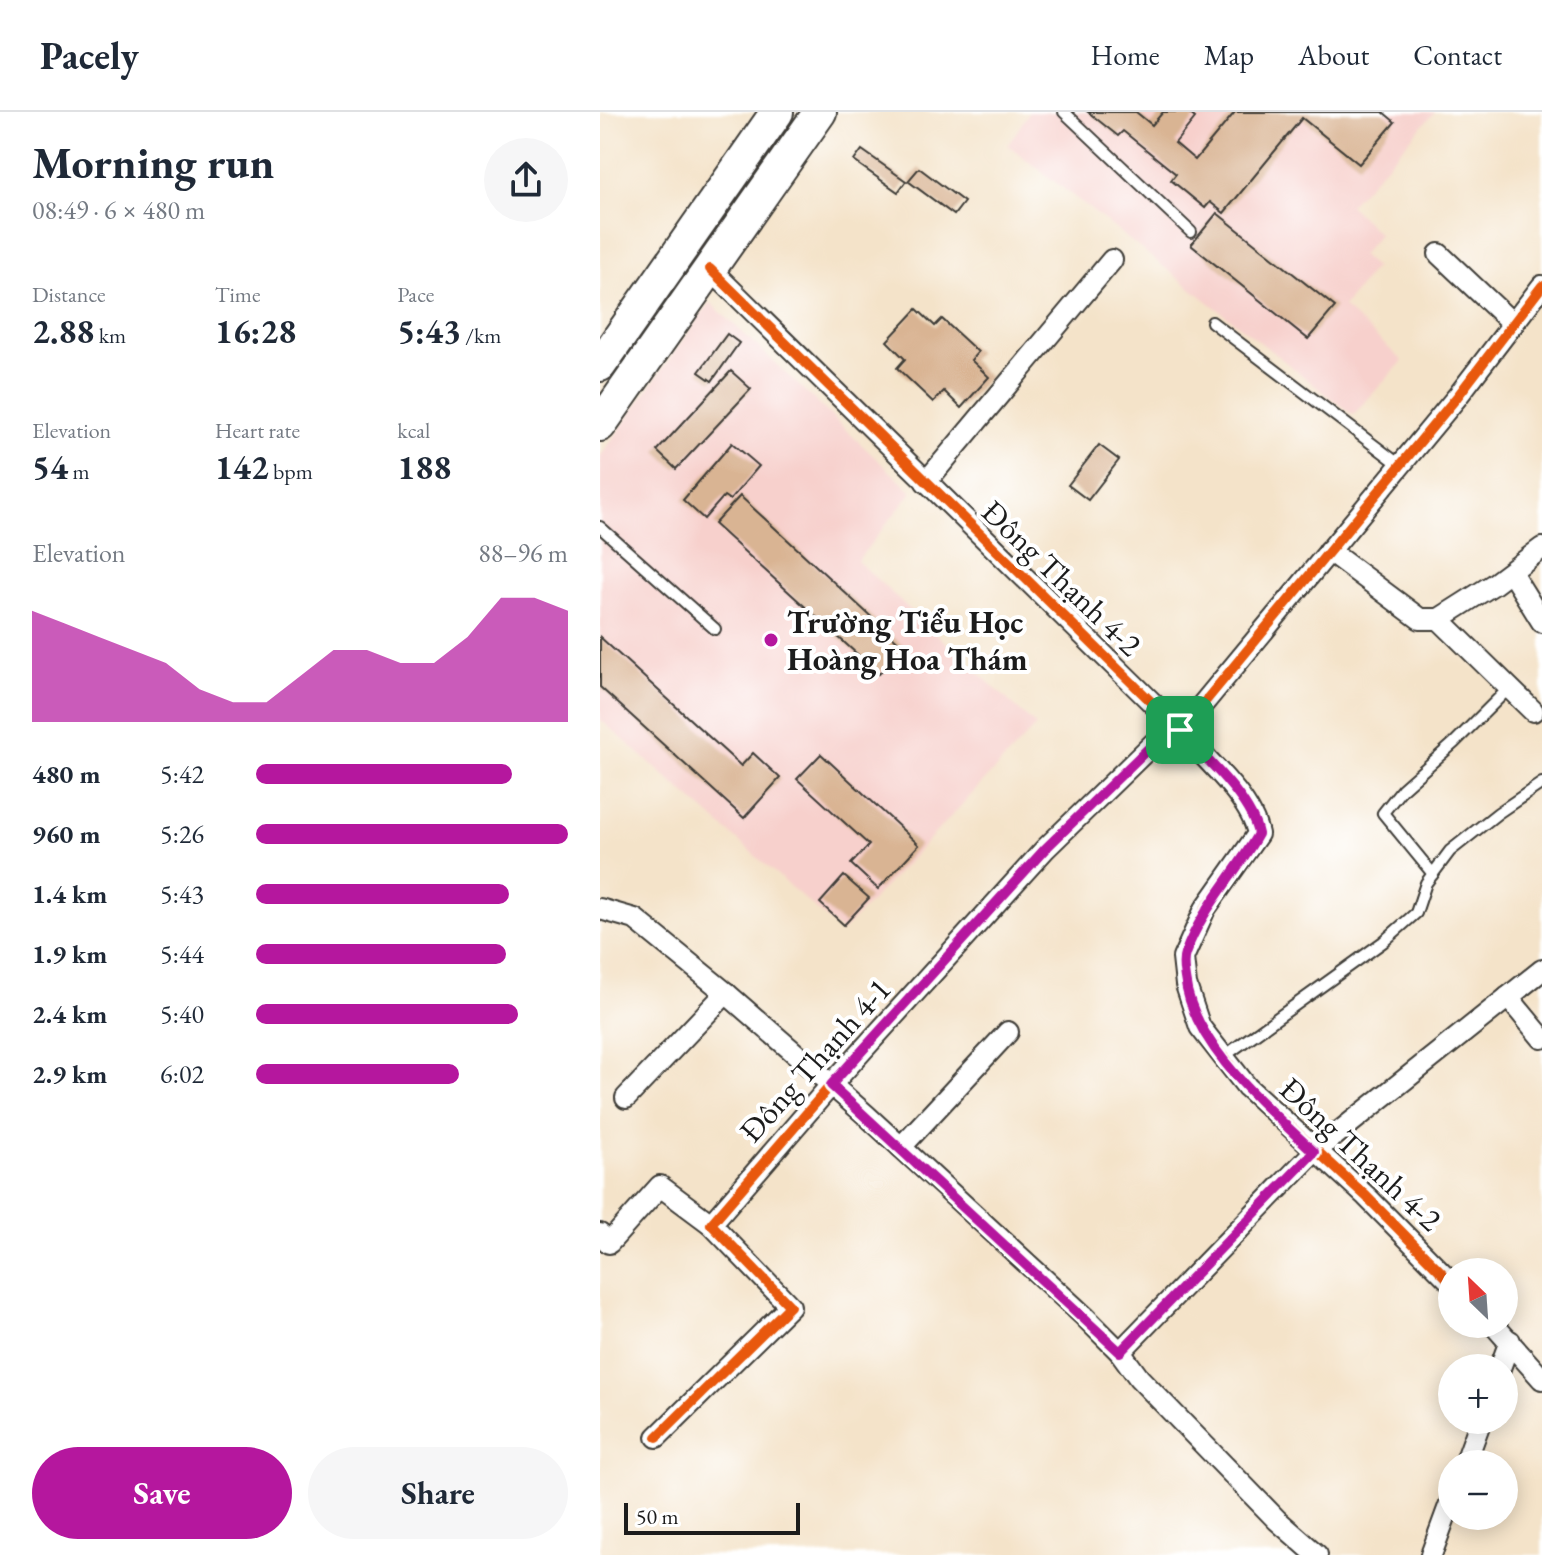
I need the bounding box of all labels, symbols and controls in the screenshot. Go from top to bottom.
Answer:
text: Pacely [40,31,139,80]
text: Home [1090,37,1160,73]
text: Map [1204,37,1254,73]
text: About [1298,37,1369,73]
text: Contact [1413,37,1502,73]
text: Morning run [32,134,274,191]
button: share [484,138,568,222]
text: 08:49 · 6 × 480 m [32,193,205,227]
text: Distance [32,280,105,309]
text: Time [215,280,260,309]
text: Pace [397,280,434,309]
text: 2.88 [32,309,94,353]
text: 16:28 [215,309,296,353]
text: 5:43 [397,309,461,353]
text: km [94,321,126,350]
text: /km [461,321,502,350]
text: Elevation [32,416,111,445]
text: Heart rate [215,416,300,445]
text: kcal [397,416,430,445]
text: 54 [32,445,68,489]
text: 142 [215,445,269,489]
text: 188 [397,445,451,489]
text: m [68,457,90,486]
text: bpm [269,457,313,486]
street label: Đông Thạnh 4-2 [973,491,1152,665]
text: Elevation [32,536,126,570]
text: 88–96 m [478,536,568,570]
place label: Trường Tiểu Học Hoàng Hoa Thám [787,601,1028,680]
marker: Trường Tiểu Học Hoàng Hoa Thám [762,631,780,649]
pin [1146,696,1214,764]
icon: arrive [1158,708,1202,752]
text: 480 m [32,757,100,791]
text: 5:42 [160,757,204,791]
text: 960 m [32,817,100,851]
text: 5:26 [160,817,204,851]
text: 1.4 km [32,877,107,911]
text: 5:43 [160,877,204,911]
text: 1.9 km [32,937,107,971]
text: 5:44 [160,937,204,971]
street label: Đông Thạnh 4-1 [730,969,900,1151]
text: 2.4 km [32,997,107,1031]
text: 5:40 [160,997,204,1031]
text: 2.9 km [32,1057,107,1091]
text: 6:02 [160,1057,204,1091]
street label: Đông Thạnh 4-2 [1271,1068,1452,1240]
north arrow [1438,1258,1518,1338]
map controls [1438,1258,1518,1530]
button: + [1438,1354,1518,1434]
button: Save [32,1447,292,1539]
button: Share [308,1447,568,1539]
button: − [1438,1450,1518,1530]
scale bar [624,1499,800,1535]
text: 50 m [636,1502,679,1531]

